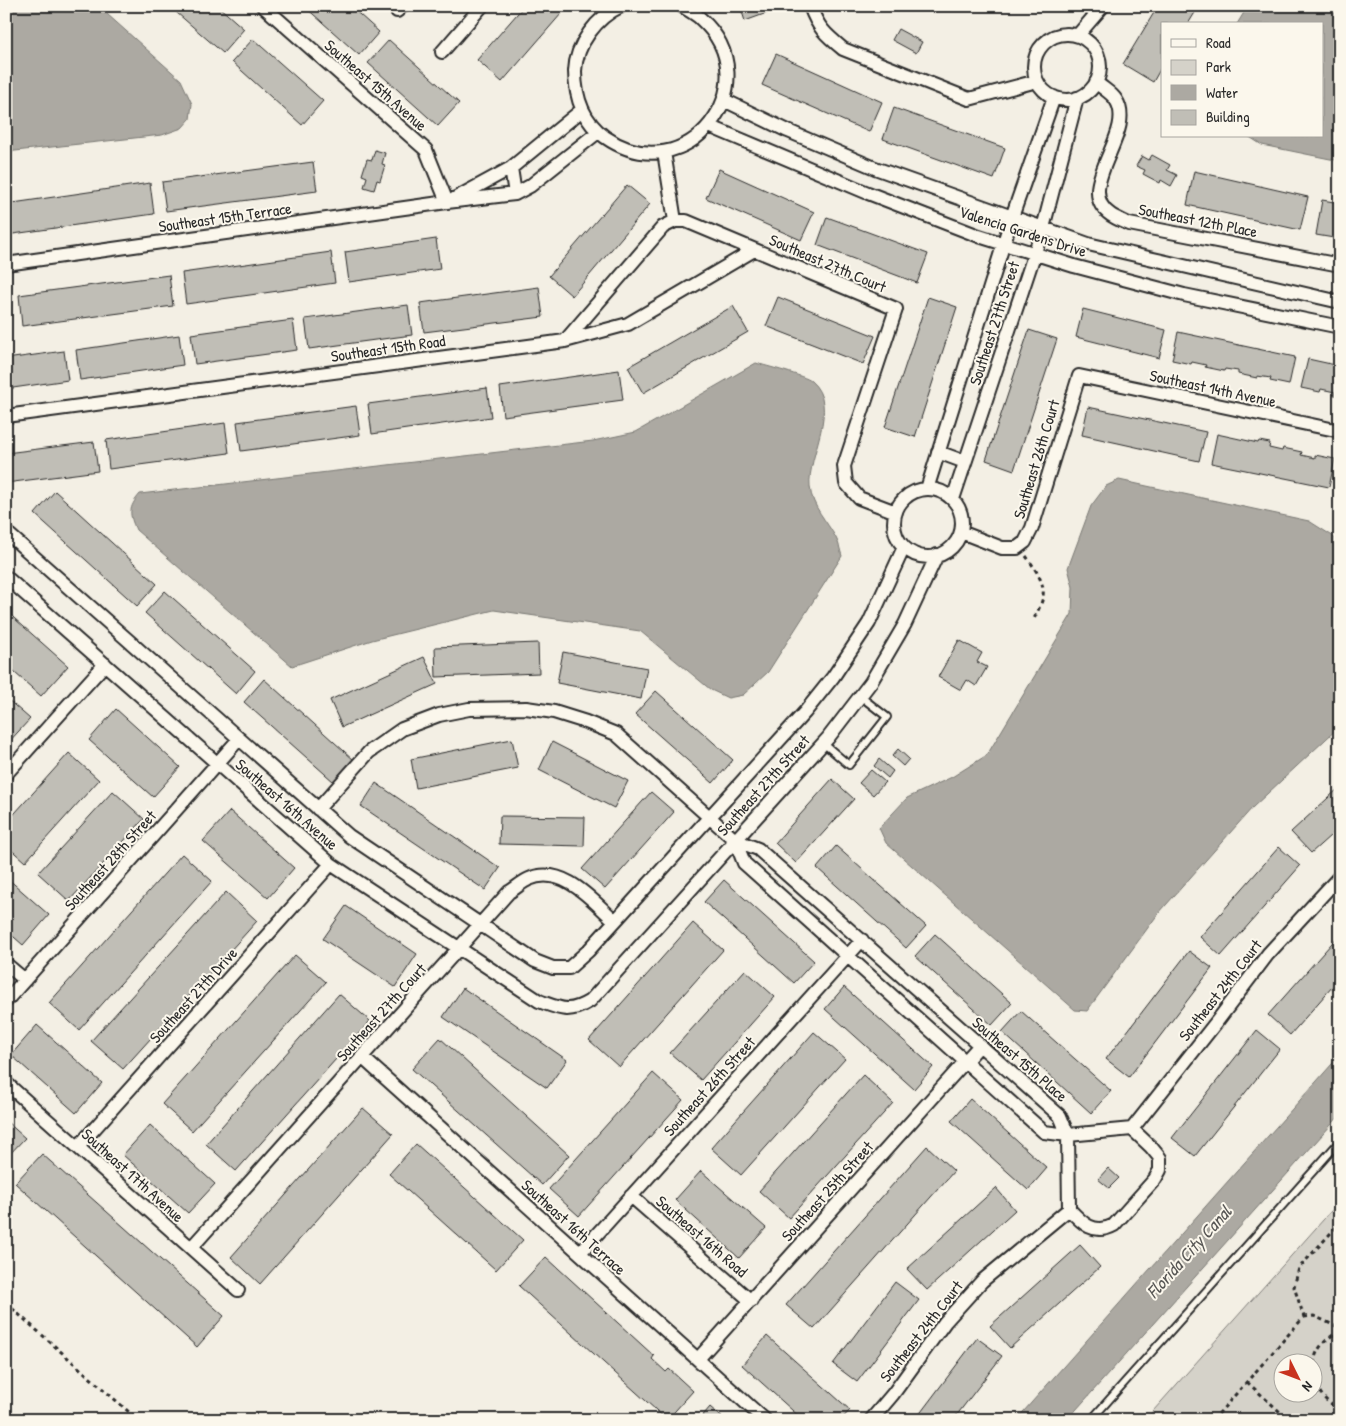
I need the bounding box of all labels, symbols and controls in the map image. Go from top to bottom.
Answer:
legend [1161,22,1324,138]
text: Road [1206,32,1231,53]
street label: Southeast 15th Avenue [320,34,433,136]
text: Park [1206,56,1231,77]
text: Water [1206,82,1238,103]
text: Building [1206,106,1250,127]
street label: Southeast 15th Terrace [157,197,293,237]
street label: Southeast 12th Place [1137,198,1260,242]
street label: Valencia Gardens Drive [956,200,1090,262]
street label: Southeast 27th Court [766,228,890,298]
street label: Southeast 27th Street [964,258,1025,388]
street label: Southeast 15th Road [329,329,447,367]
street label: Southeast 14th Avenue [1148,364,1279,412]
street label: Southeast 26th Court [1007,396,1065,521]
street label: Southeast 27th Street [712,729,815,840]
street label: Southeast 16th Avenue [231,753,343,855]
street label: Southeast 28th Street [59,805,161,915]
street label: Southeast 24th Court [1173,934,1267,1045]
street label: Southeast 27th Drive [144,942,242,1048]
street label: Southeast 27th Court [331,958,431,1066]
street label: Southeast 15th Place [968,1011,1073,1107]
street label: Southeast 26th Street [658,1031,760,1141]
street label: Southeast 17th Avenue [77,1123,189,1227]
street label: Southeast 25th Street [776,1136,878,1246]
street label: Southeast 16th Terrace [517,1174,631,1280]
street label: Southeast 16th Road [651,1190,753,1282]
water label: Florida City Canal [1140,1199,1238,1303]
street label: Southeast 24th Court [874,1275,968,1386]
north arrow [1274,1354,1324,1404]
text: N [1298,1378,1318,1397]

